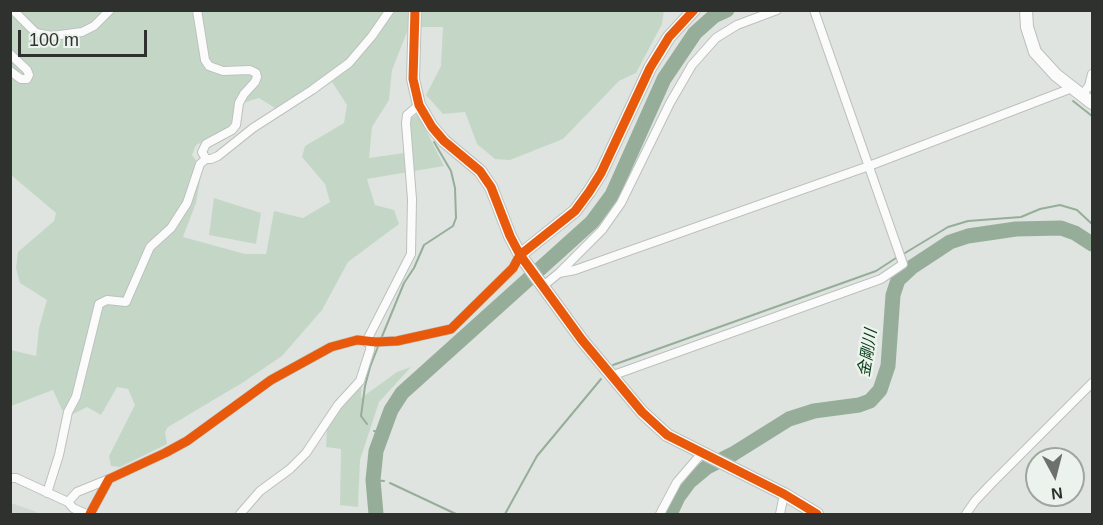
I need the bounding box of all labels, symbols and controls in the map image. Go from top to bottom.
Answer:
scale bar [21,18,150,56]
text: 100 m [29,30,79,50]
water label: 金剛川 [855,328,881,378]
north arrow [1025,447,1085,507]
text: N [1050,484,1064,503]

